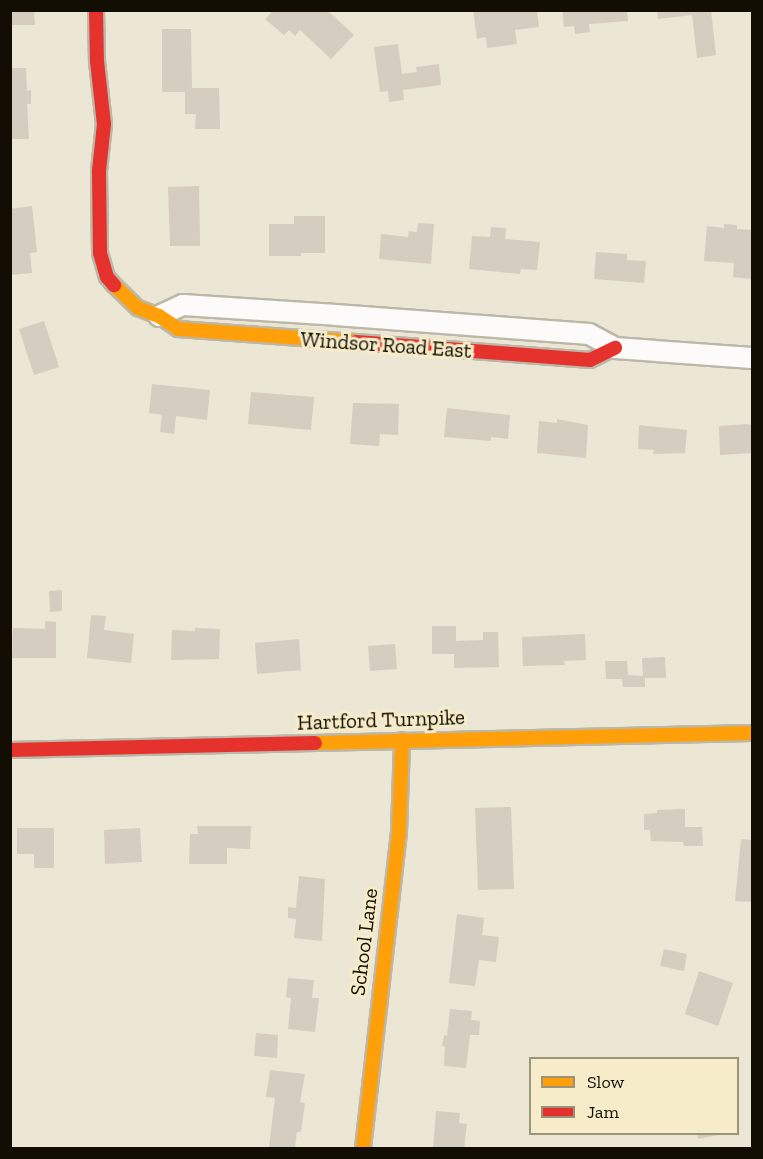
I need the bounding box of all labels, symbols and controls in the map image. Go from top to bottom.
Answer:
street label: Windsor Road East [300,326,472,364]
street label: Hartford Turnpike [296,704,466,736]
street label: School Lane [345,887,383,997]
legend [529,1057,739,1135]
text: Slow [587,1071,624,1093]
text: Jam [587,1101,619,1123]

